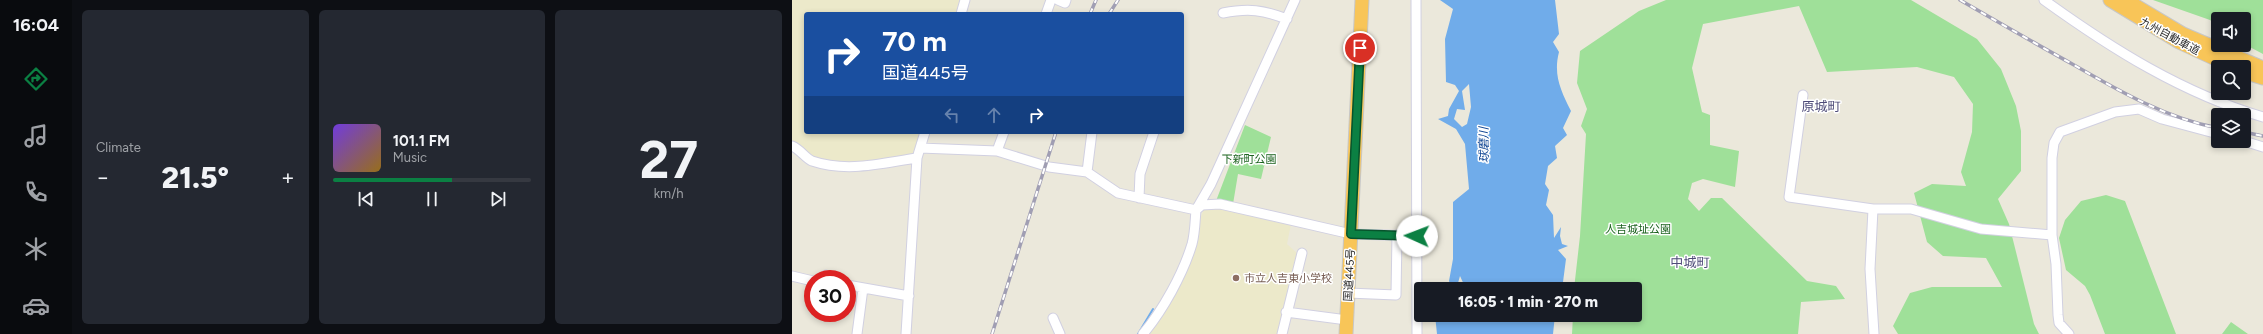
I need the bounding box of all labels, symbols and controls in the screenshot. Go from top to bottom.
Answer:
map controls [2211,12,2251,148]
button: sound [2211,12,2251,52]
text: 16:04 [13,14,59,36]
street label: 九州自動車道 [2138,15,2202,58]
text: 70 m [882,24,947,58]
icon: right [816,28,868,80]
pin [1343,31,1377,65]
icon: arrive [1349,37,1371,59]
button: search [2211,60,2251,100]
text: 国道445号 [882,62,969,84]
icon: directions [22,65,50,93]
district label: 原城町 [1801,99,1841,114]
icon: left [941,104,963,126]
icon: ahead [983,104,1005,126]
icon: right [1025,104,1047,126]
button: layers [2211,108,2251,148]
icon: music [22,122,50,150]
water label: 球磨川 [1477,125,1491,163]
text: 27 [639,129,698,191]
text: 101.1 FM [393,132,450,150]
text: Climate [96,140,141,155]
text: Music [393,150,427,165]
park label: 下新町公園 [1222,153,1277,166]
text: 21.5° [162,159,229,196]
text: − [96,164,110,191]
text: + [281,164,295,191]
icon: phone [22,178,50,206]
text: km/h [654,186,684,201]
icon: previous [355,188,377,210]
icon: pause [421,188,443,210]
icon: next [487,188,509,210]
position arrow [1396,215,1438,257]
park label: 人吉城址公園 [1605,223,1671,236]
icon: climate [22,235,50,263]
street label: 国道445号 [1342,248,1357,302]
district label: 中城町 [1670,255,1710,270]
speed limit sign: 30 [804,270,856,322]
place label: 市立人吉東小学校 [1244,272,1332,285]
marker: 市立人吉東小学校 [1231,273,1241,283]
icon: car [22,292,50,320]
text: 16:05 · 1 min · 270 m [1458,293,1598,311]

